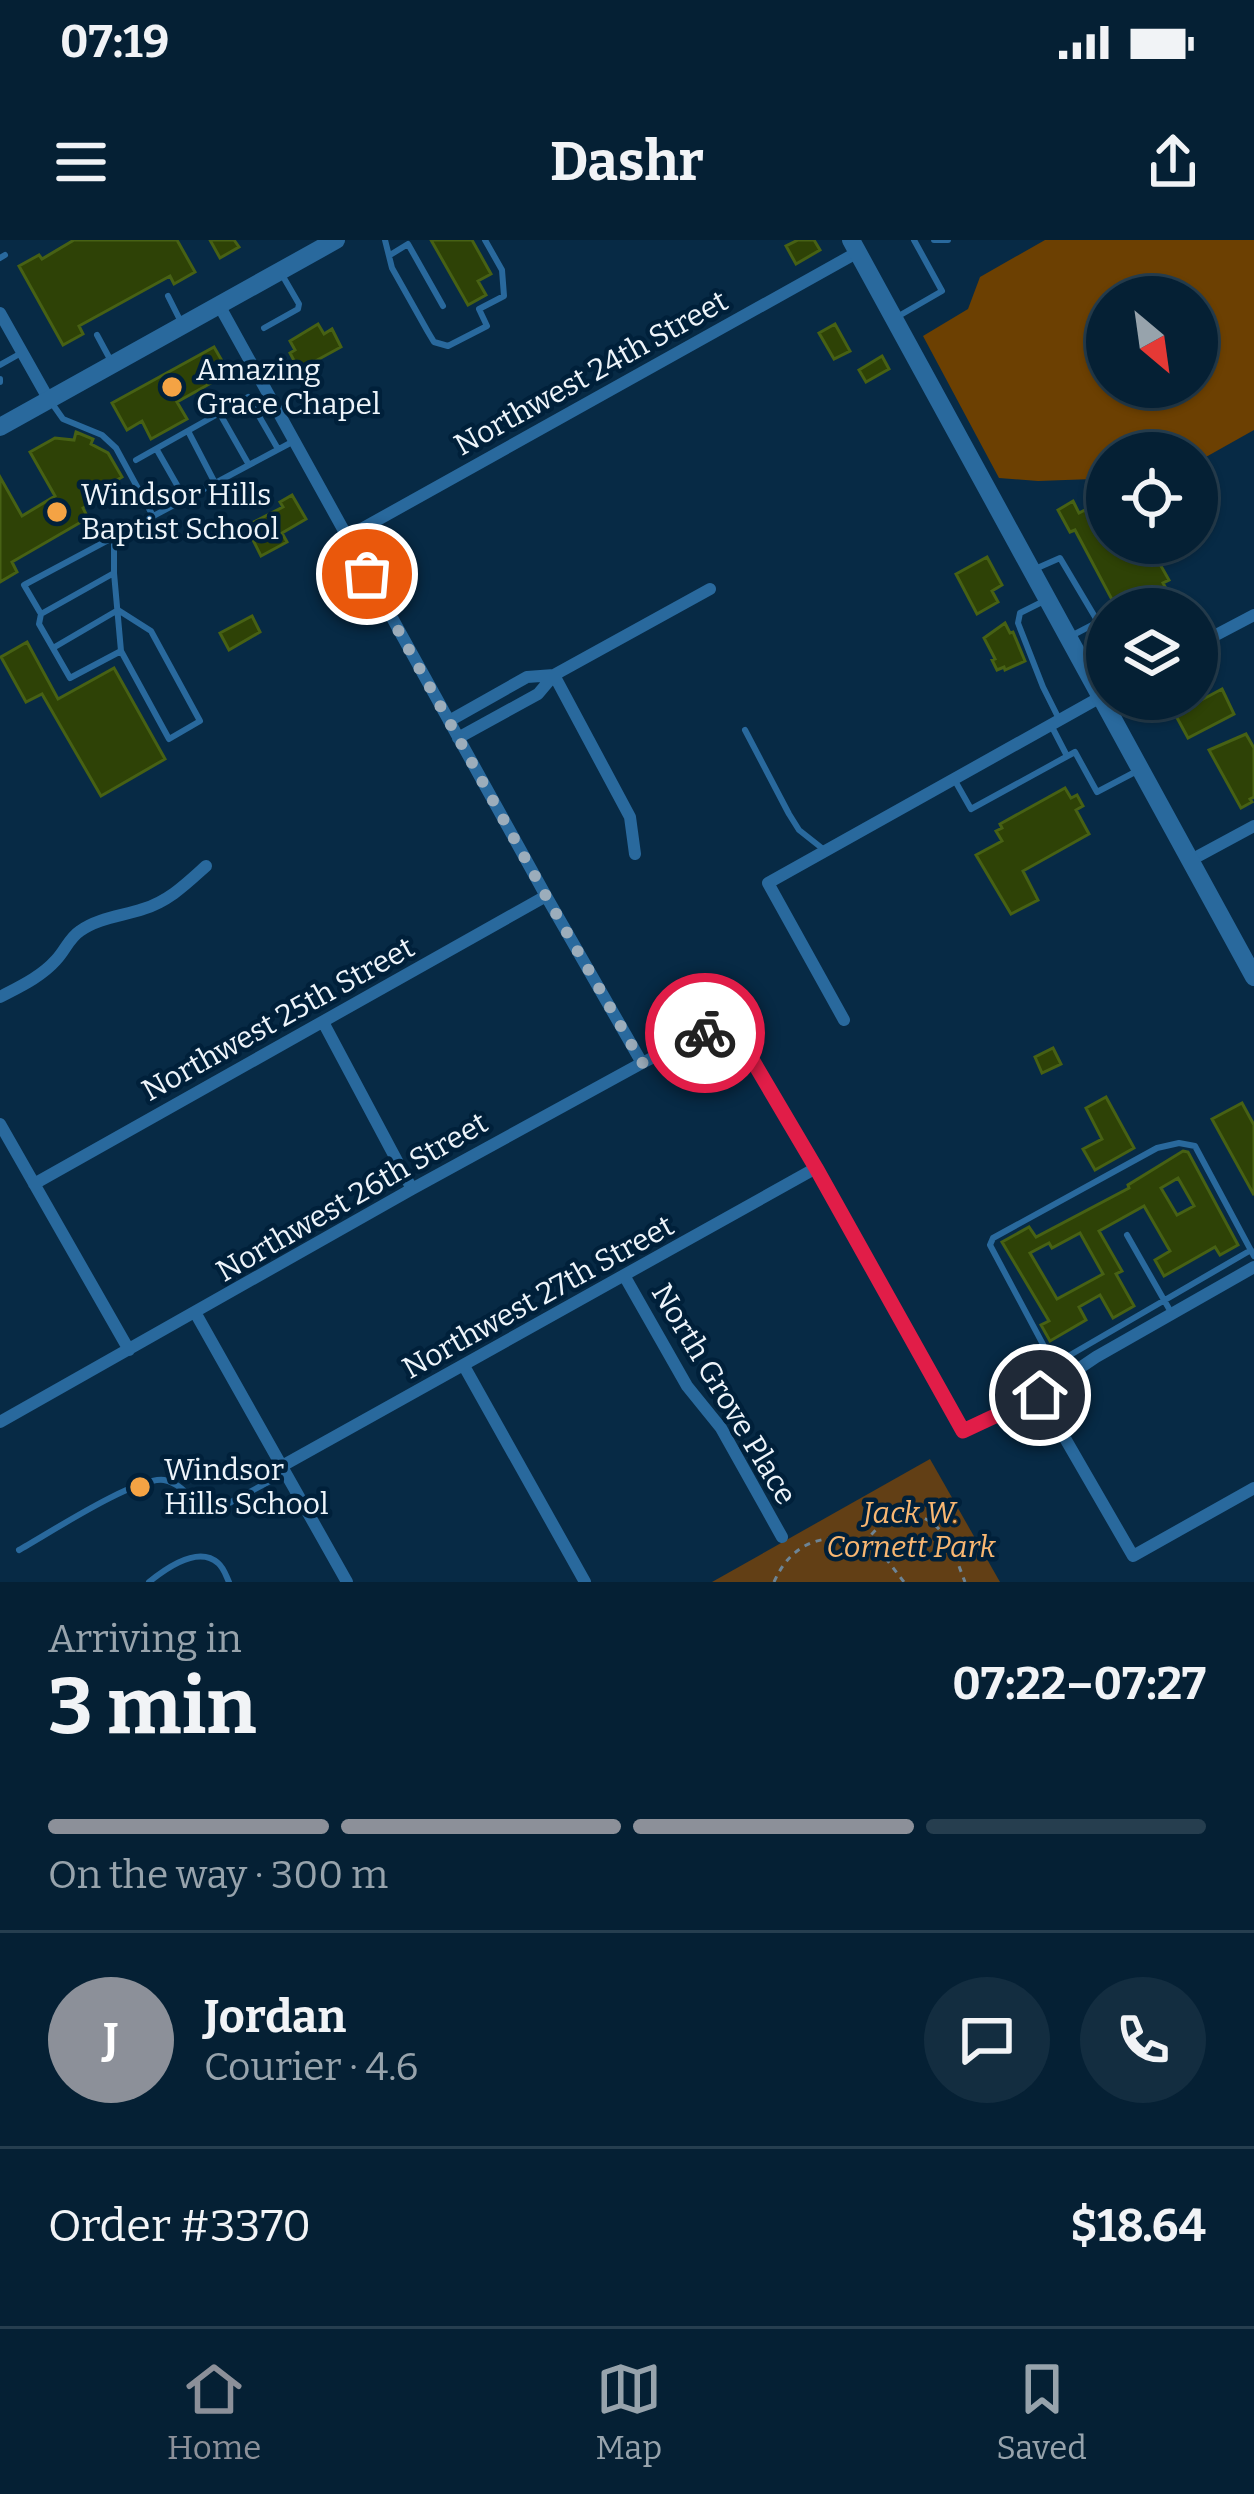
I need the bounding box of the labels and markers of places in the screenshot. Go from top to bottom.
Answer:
place label: Amazing Grace Chapel [196,352,381,422]
marker: Amazing Grace Chapel [159,374,185,400]
place label: Windsor Hills Baptist School [81,477,279,547]
marker: Windsor Hills Baptist School [44,499,70,525]
pin [316,523,418,625]
pin [989,1344,1091,1446]
place label: Windsor Hills School [164,1452,329,1522]
marker: Windsor Hills School [127,1474,153,1500]

